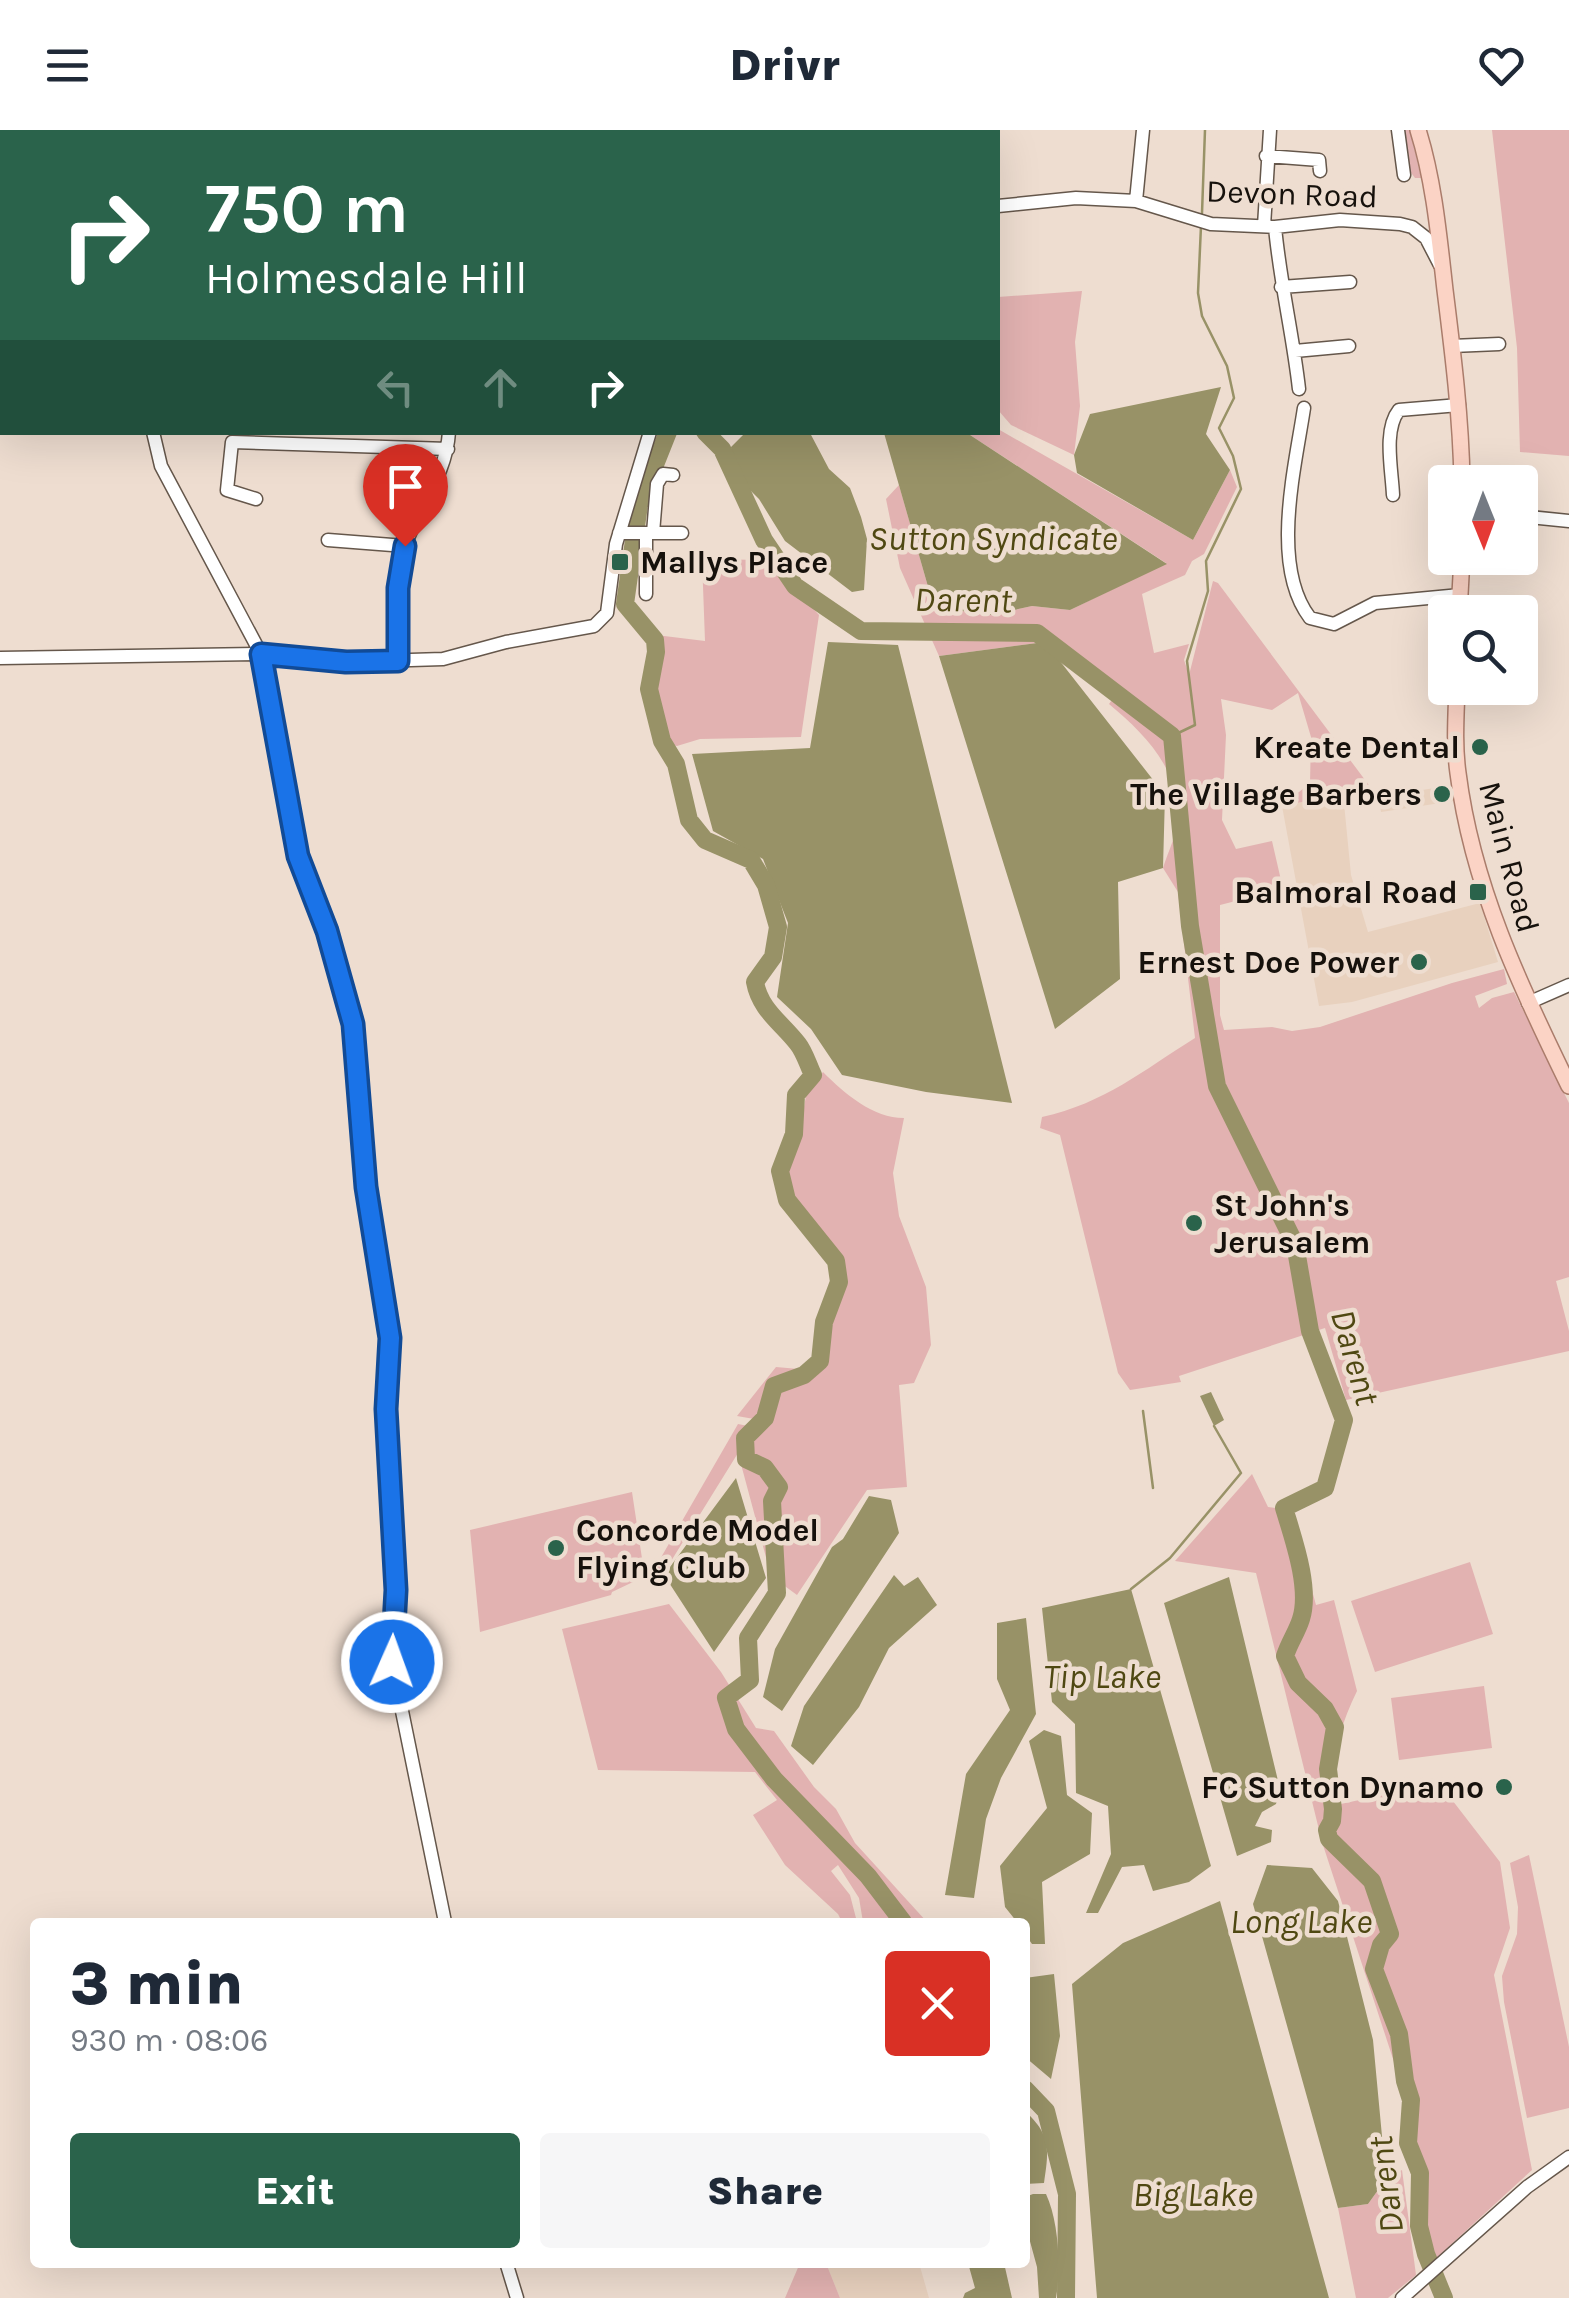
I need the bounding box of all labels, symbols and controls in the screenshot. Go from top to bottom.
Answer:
icon: menu [40,38,95,93]
icon: heart [1474,38,1529,93]
text: Drivr [729,39,840,91]
text: 750 m [205,168,409,250]
icon: right [40,170,170,300]
street label: Devon Road [1206,173,1378,215]
text: Holmesdale Hill [205,252,528,304]
icon: left [368,360,423,415]
icon: ahead [473,360,528,415]
icon: right [578,360,633,415]
pin [363,444,448,547]
icon: arrive [378,459,433,514]
north arrow [1428,465,1538,575]
map controls [1428,465,1538,705]
water label: Sutton Syndicate [869,518,1117,559]
place label: Mallys Place [640,544,828,581]
marker: Mallys Place [609,551,631,573]
water label: Darent [914,579,1013,621]
button: search [1428,595,1538,705]
place label: Kreate Dental [1253,729,1460,766]
marker: Kreate Dental [1469,736,1491,758]
place label: The Village Barbers [1130,776,1422,813]
street label: Main Road [1471,777,1547,937]
marker: The Village Barbers [1431,783,1453,805]
place label: Balmoral Road [1234,874,1458,911]
marker: Balmoral Road [1467,881,1489,903]
place label: Ernest Doe Power [1138,944,1399,981]
marker: Ernest Doe Power [1408,951,1430,973]
place label: St John's Jerusalem [1214,1187,1370,1261]
marker: St John's Jerusalem [1183,1212,1205,1234]
water label: Darent [1322,1304,1388,1411]
place label: Concorde Model Flying Club [576,1512,819,1586]
marker: Concorde Model Flying Club [545,1537,567,1559]
position arrow [340,1610,444,1714]
water label: Tip Lake [1043,1656,1161,1697]
place label: FC Sutton Dynamo [1201,1769,1484,1806]
marker: FC Sutton Dynamo [1493,1776,1515,1798]
water label: Long Lake [1230,1901,1372,1942]
text: 3 min [70,1949,243,2019]
button: close [885,1951,990,2056]
text: 930 m · 08:06 [70,2022,268,2059]
button: Exit [70,2133,520,2248]
button: Share [540,2133,990,2248]
water label: Darent [1360,2133,1412,2236]
water label: Big Lake [1133,2174,1253,2215]

